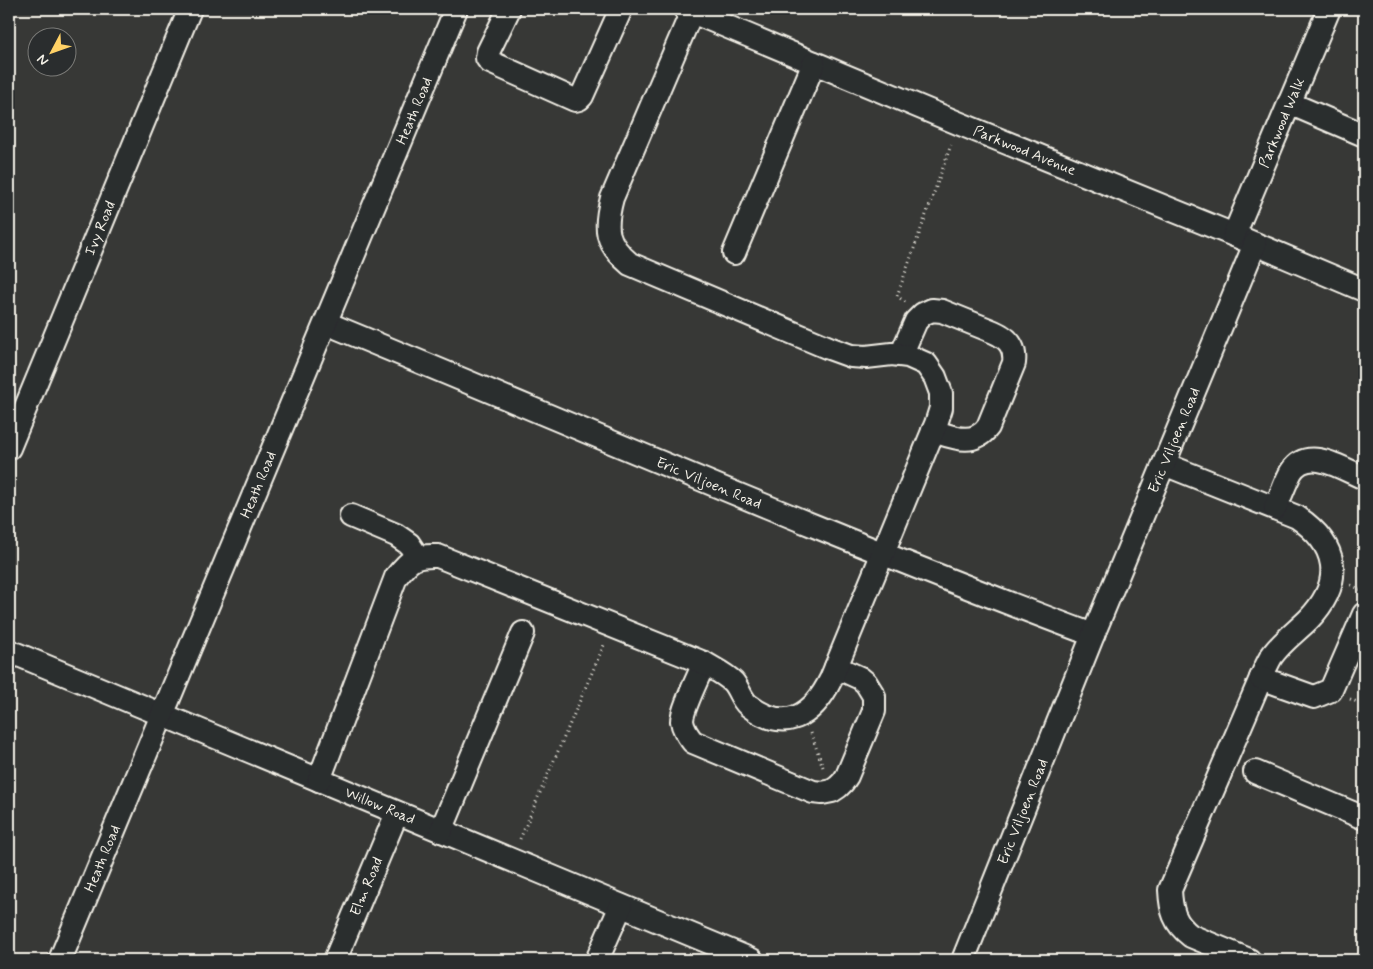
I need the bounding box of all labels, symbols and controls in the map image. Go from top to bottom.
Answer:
north arrow [28,28,78,78]
text: N [33,50,53,69]
street label: Heath Road [392,74,438,148]
street label: Parkwood Walk [1254,74,1310,171]
street label: Parkwood Avenue [970,121,1079,181]
street label: Ivy Road [80,198,121,259]
street label: Eric Viljoen Road [1144,385,1205,496]
street label: Heath Road [236,448,282,522]
street label: Eric Viljoen Road [653,453,764,514]
street label: Eric Viljoen Road [993,756,1054,868]
street label: Willow Road [342,783,418,830]
street label: Heath Road [80,822,126,895]
street label: Elm Road [346,854,388,919]

